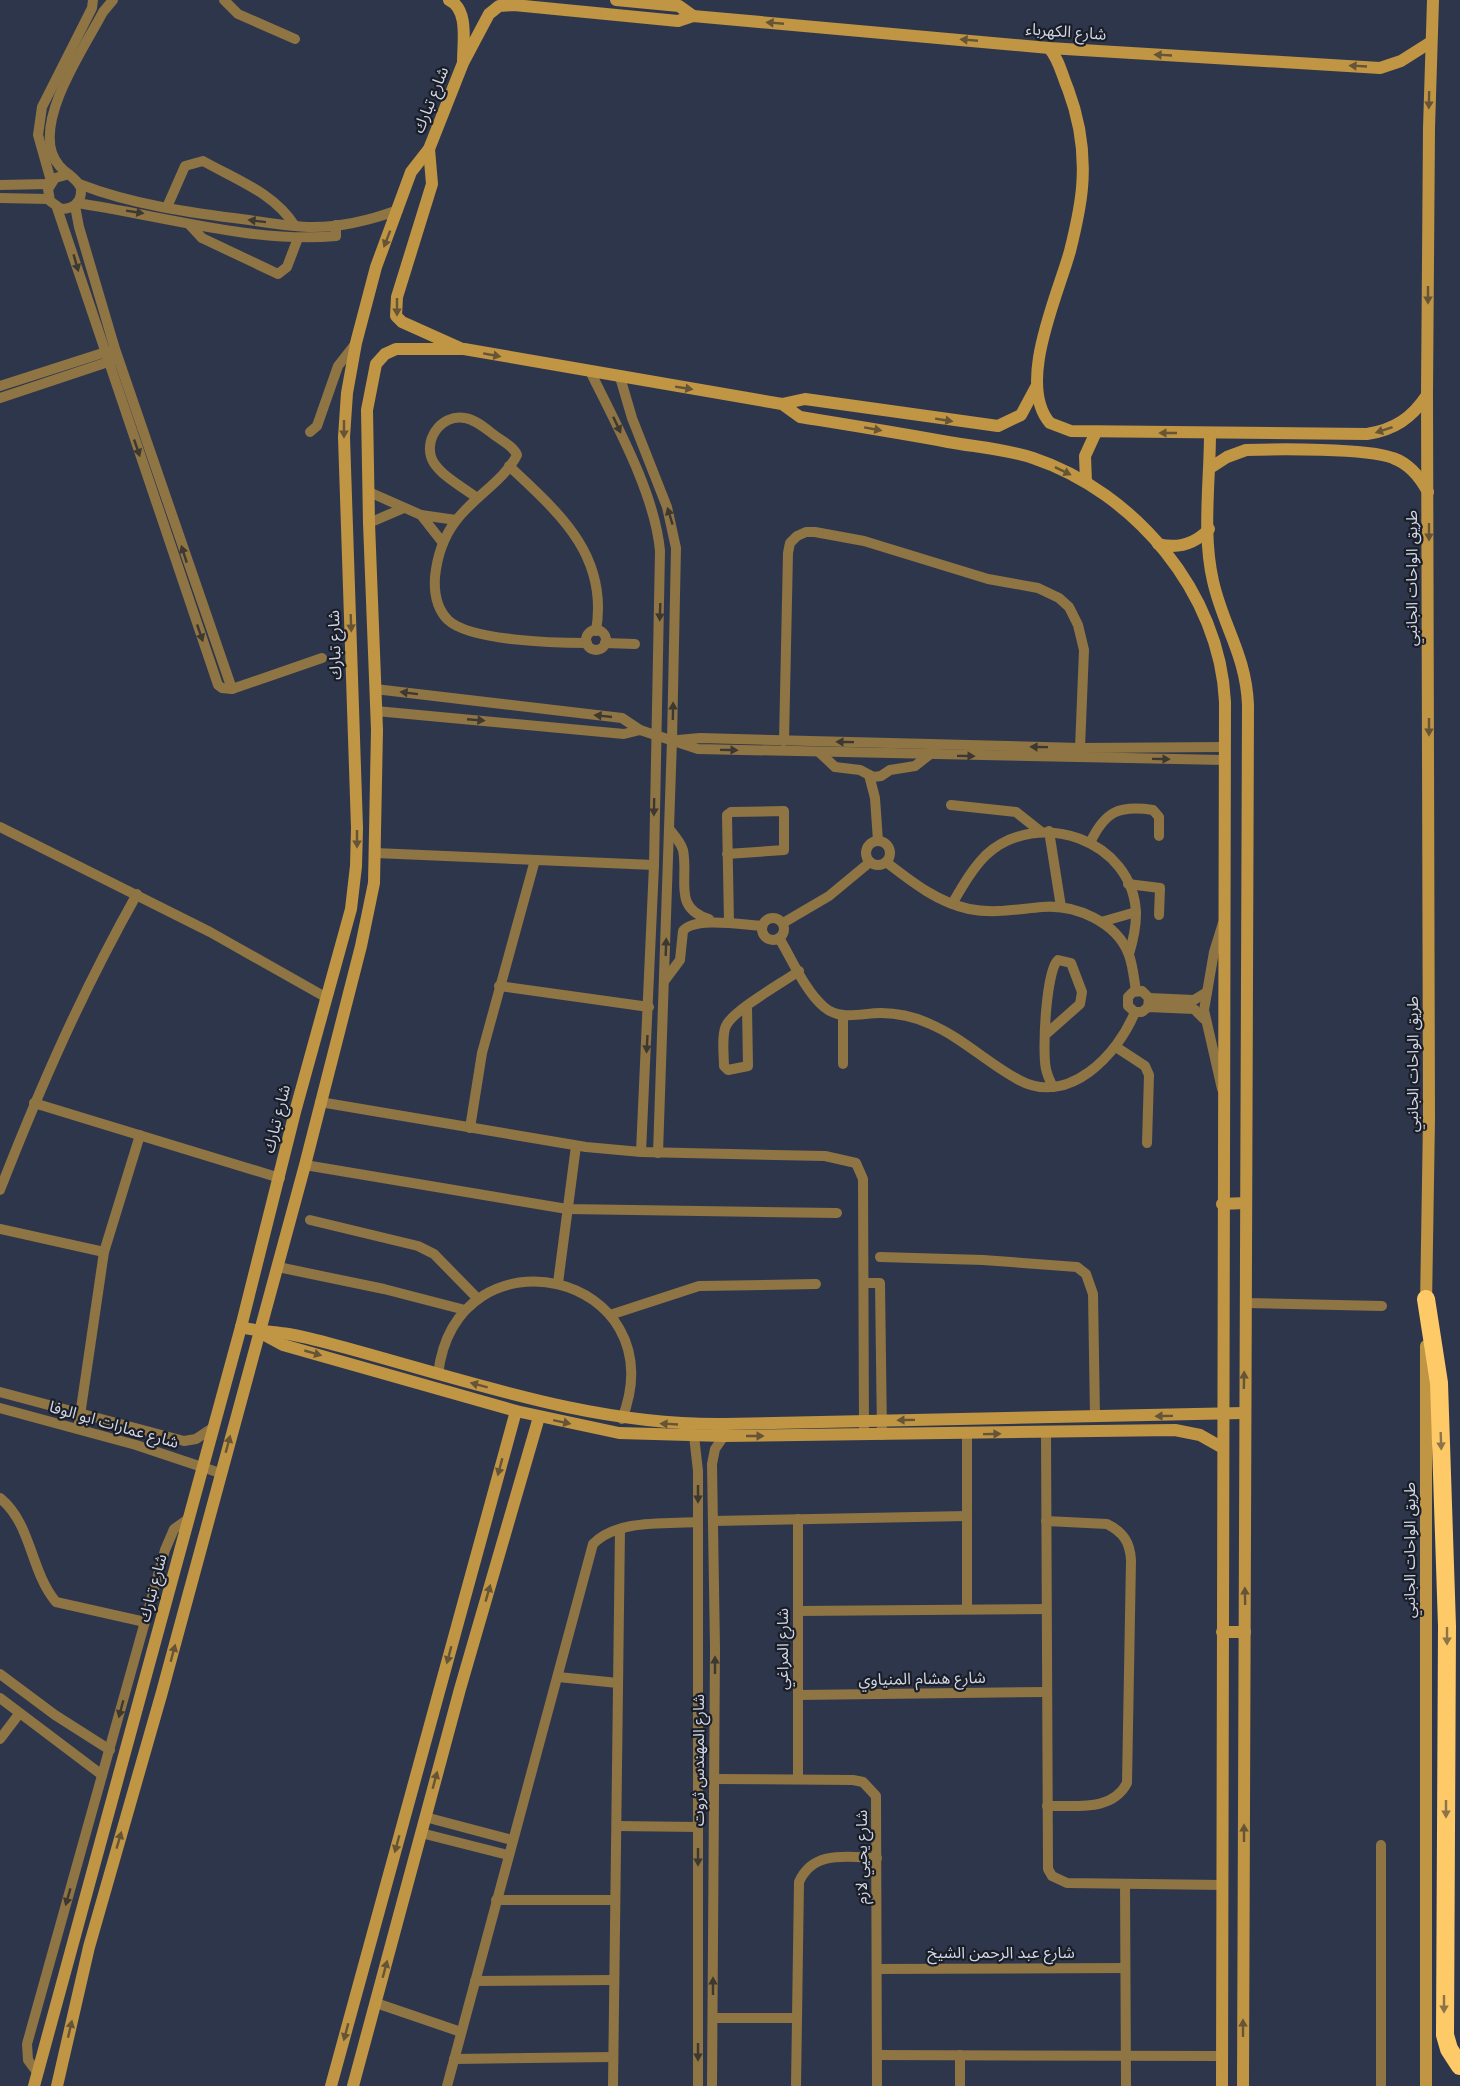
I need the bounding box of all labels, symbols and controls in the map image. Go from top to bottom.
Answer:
one-way arrow [765,18,784,28]
street label: شارع الكهرباء [1025,19,1107,47]
one-way arrow [959,35,978,45]
one-way arrow [1154,50,1173,59]
one-way arrow [1349,62,1368,71]
street label: شارع تبارك [409,64,455,137]
one-way arrow [1425,91,1434,110]
one-way arrow [126,208,145,217]
one-way arrow [248,217,267,226]
one-way arrow [381,230,391,248]
one-way arrow [72,254,81,272]
one-way arrow [1423,286,1433,305]
one-way arrow [392,298,402,317]
one-way arrow [483,350,502,359]
one-way arrow [675,384,694,393]
one-way arrow [934,416,953,425]
one-way arrow [612,417,621,434]
one-way arrow [339,419,349,438]
one-way arrow [864,425,883,434]
one-way arrow [1375,426,1393,435]
one-way arrow [1159,428,1178,438]
one-way arrow [133,439,142,457]
one-way arrow [1054,466,1071,475]
one-way arrow [665,507,674,525]
street label: طريق الواحات الجانبي [1402,510,1424,646]
one-way arrow [1424,523,1434,542]
one-way arrow [179,545,188,563]
one-way arrow [655,603,664,622]
street label: شارع تبارك [324,610,348,680]
one-way arrow [346,614,356,633]
one-way arrow [195,624,205,642]
one-way arrow [399,688,418,698]
one-way arrow [668,701,678,720]
one-way arrow [593,711,612,721]
one-way arrow [467,715,486,725]
one-way arrow [1424,718,1434,737]
one-way arrow [835,737,854,747]
one-way arrow [1030,742,1049,752]
one-way arrow [720,745,739,755]
one-way arrow [957,751,976,761]
one-way arrow [1152,754,1171,764]
one-way arrow [650,798,659,817]
one-way arrow [352,830,361,849]
one-way arrow [661,938,670,957]
street label: طريق الواحات الجانبي [1403,996,1425,1132]
one-way arrow [643,1035,652,1054]
street label: شارع تبارك [259,1083,297,1156]
one-way arrow [304,1349,322,1359]
one-way arrow [1239,1370,1249,1389]
one-way arrow [470,1380,488,1389]
street label: شارع عمارات ابو الوفا [46,1397,181,1455]
one-way arrow [1155,1411,1174,1421]
one-way arrow [897,1415,916,1424]
one-way arrow [552,1418,571,1427]
one-way arrow [660,1419,679,1428]
one-way arrow [983,1429,1002,1439]
one-way arrow [746,1431,765,1441]
one-way arrow [1436,1431,1446,1450]
one-way arrow [224,1435,233,1453]
one-way arrow [495,1459,504,1477]
street label: طريق الواحات الجانبي [1400,1482,1422,1618]
one-way arrow [693,1485,703,1504]
street label: شارع تبارك [134,1552,174,1625]
one-way arrow [484,1584,493,1602]
one-way arrow [1240,1586,1250,1605]
street label: شارع المراغي [773,1608,795,1690]
one-way arrow [1442,1626,1452,1645]
one-way arrow [168,1644,178,1662]
one-way arrow [443,1646,453,1665]
one-way arrow [710,1655,719,1674]
street label: شارع هشام المنياوي [858,1668,986,1692]
street label: شارع المهندس ثروت [689,1694,711,1826]
one-way arrow [115,1700,125,1718]
one-way arrow [431,1771,440,1789]
one-way arrow [1441,1800,1450,1819]
street label: شارع يحيي لازم [852,1810,874,1904]
one-way arrow [1239,1823,1249,1842]
one-way arrow [115,1831,124,1849]
one-way arrow [392,1835,401,1853]
one-way arrow [693,1848,703,1867]
one-way arrow [63,1888,72,1906]
street label: شارع عبد الرحمن الشيخ [927,1943,1075,1965]
one-way arrow [381,1960,390,1978]
one-way arrow [708,1976,718,1995]
one-way arrow [1440,1995,1449,2014]
one-way arrow [1238,2018,1248,2037]
one-way arrow [66,2020,76,2038]
one-way arrow [341,2023,350,2041]
one-way arrow [693,2043,703,2062]

